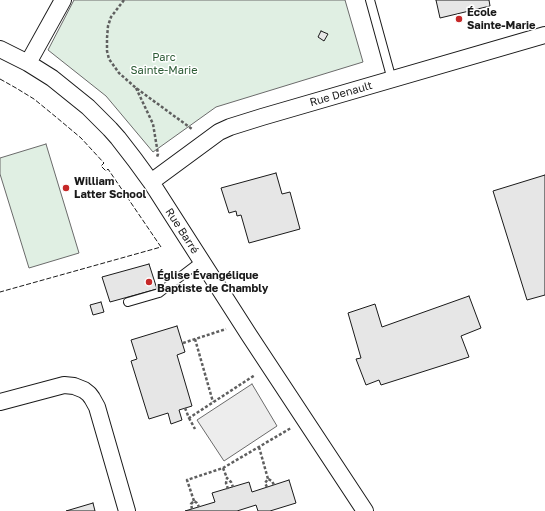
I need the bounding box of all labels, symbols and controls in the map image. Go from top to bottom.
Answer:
place label: École Sainte-Marie [467,6,535,32]
marker: École Sainte-Marie [454,14,464,24]
park label: Parc Sainte-Marie [130,51,198,77]
street label: Rue Denault [308,79,374,109]
place label: William Latter School [74,175,146,201]
marker: William Latter School [61,183,71,193]
street label: Rue Barré [162,206,202,256]
place label: Église Évangélique Baptiste de Chambly [157,269,268,295]
marker: Église Évangélique Baptiste de Chambly [144,277,154,287]

